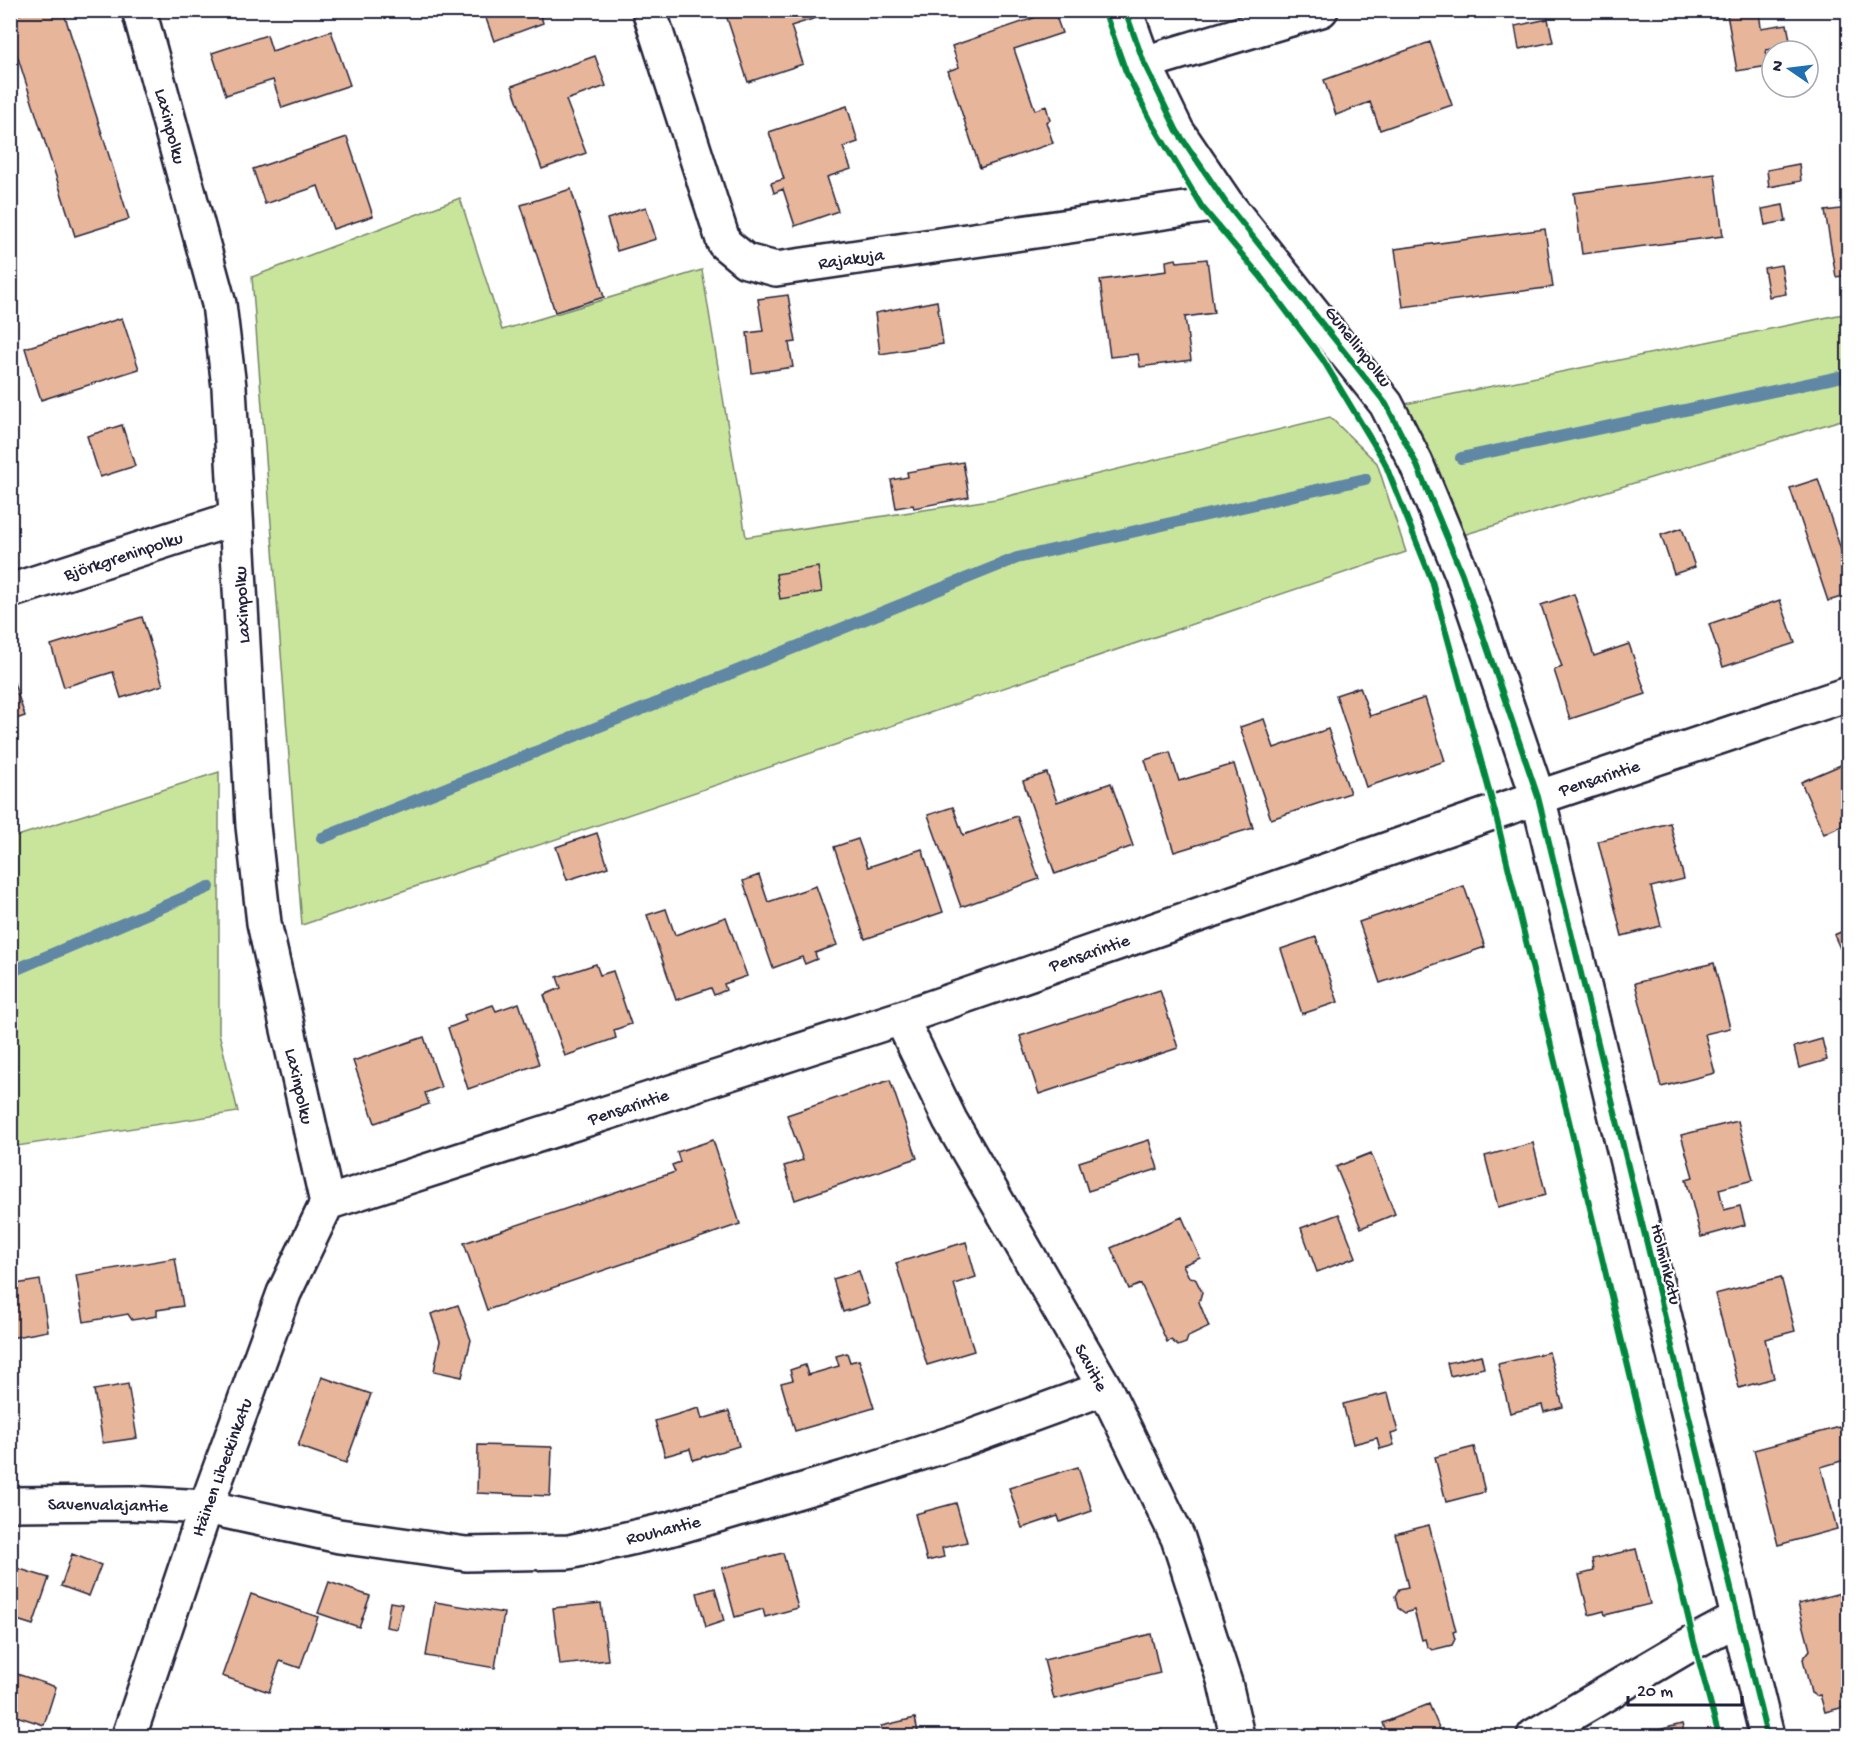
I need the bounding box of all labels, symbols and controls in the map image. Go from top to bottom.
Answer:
north arrow [1760,39,1820,99]
text: N [1768,58,1789,74]
street label: Laxinpolku [148,87,189,167]
street label: Rajakuja [817,245,887,275]
street label: Gunellinpolku [1319,303,1395,393]
street label: Björkgreninpolku [61,528,186,587]
street label: Laxinpolku [231,565,256,644]
street label: Pensarintie [1556,756,1644,803]
street label: Pensarintie [1046,931,1133,978]
street label: Laxinpolku [279,1047,317,1127]
street label: Pensarintie [585,1085,673,1132]
street label: Holminkatu [1644,1222,1685,1308]
street label: Savitie [1068,1341,1112,1396]
street label: Itäinen Libeckinkatu [189,1395,258,1540]
street label: Savenvalajantie [48,1495,169,1518]
street label: Rouhantie [624,1512,704,1551]
scale bar [1628,1669,1742,1707]
text: 20 m [1637,1682,1673,1703]

